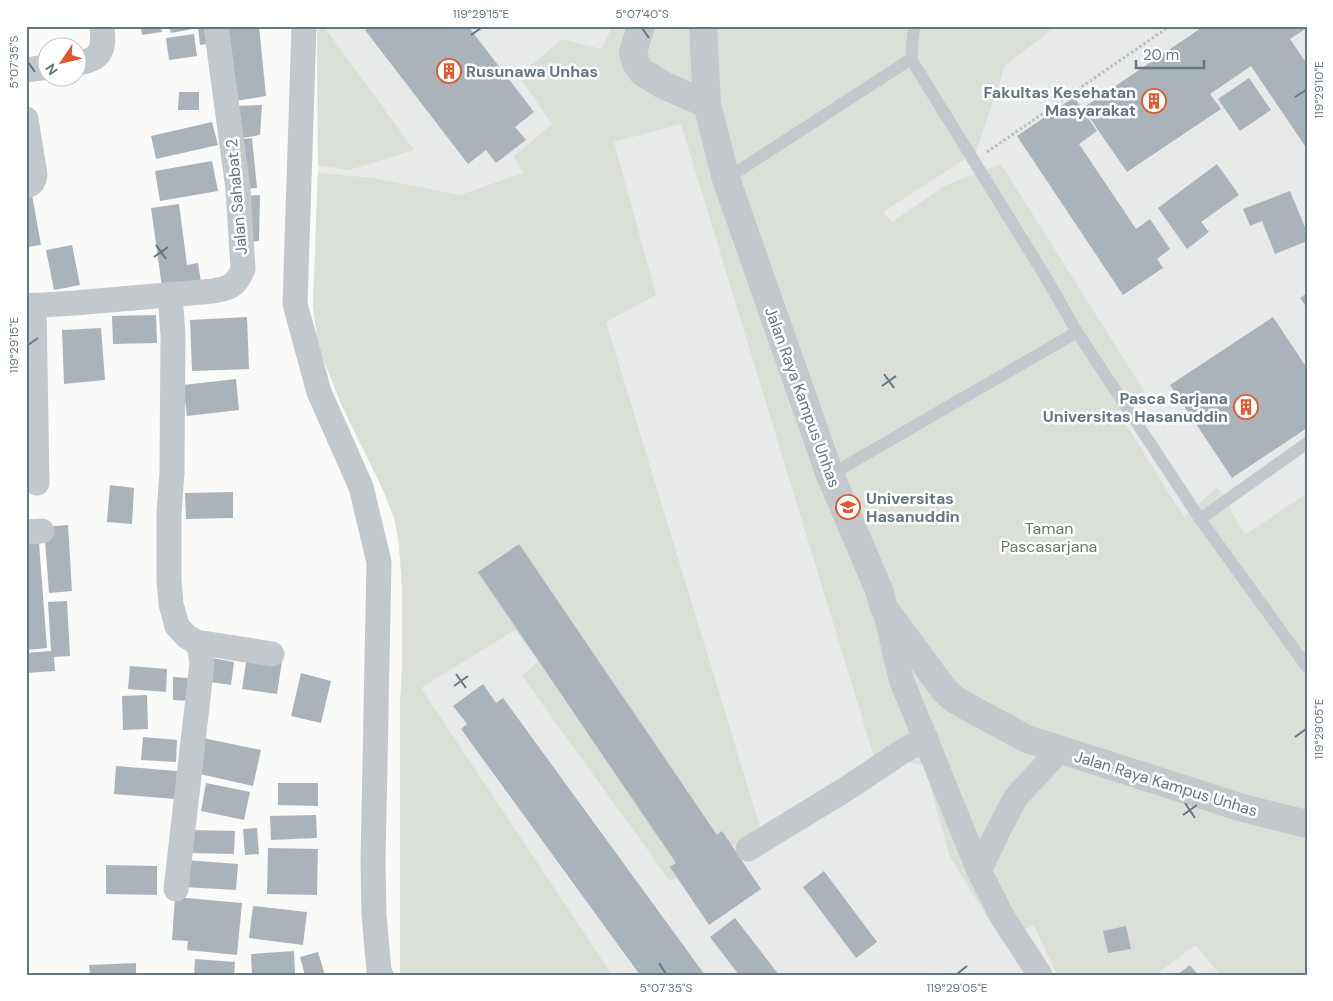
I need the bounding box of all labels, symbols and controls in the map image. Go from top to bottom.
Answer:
text: 119°29'15"E [453,6,509,22]
text: 5°07'40"S [615,6,669,22]
text: 5°07'35"S [6,36,22,88]
north arrow [38,38,88,88]
scale bar [1136,38,1203,70]
text: 20 m [1143,45,1179,65]
building icon: Rusunawa Unhas [436,58,462,84]
text: N [41,60,62,79]
place label: Rusunawa Unhas [466,61,598,82]
text: 119°29'10"E [1311,61,1327,119]
place label: Fakultas Kesehatan Masyarakat [984,82,1136,121]
building icon: Fakultas Kesehatan Masyarakat [1141,88,1167,114]
street label: Jalan Sahabat 2 [221,138,252,256]
street label: Jalan Raya Kampus Unhas [760,304,845,490]
text: 119°29'15"E [6,317,22,373]
place label: Pasca Sarjana Universitas Hasanuddin [1043,388,1228,427]
building icon: Pasca Sarjana Universitas Hasanuddin [1233,394,1259,420]
place label: Universitas Hasanuddin [866,488,960,527]
school or university icon: Universitas Hasanuddin [835,494,861,520]
park label: Taman Pascasarjana [1001,518,1097,557]
text: 119°29'05"E [1311,698,1327,759]
street label: Jalan Raya Kampus Unhas [1072,746,1260,821]
text: 5°07'35"S [640,980,692,996]
text: 119°29'05"E [927,980,988,996]

